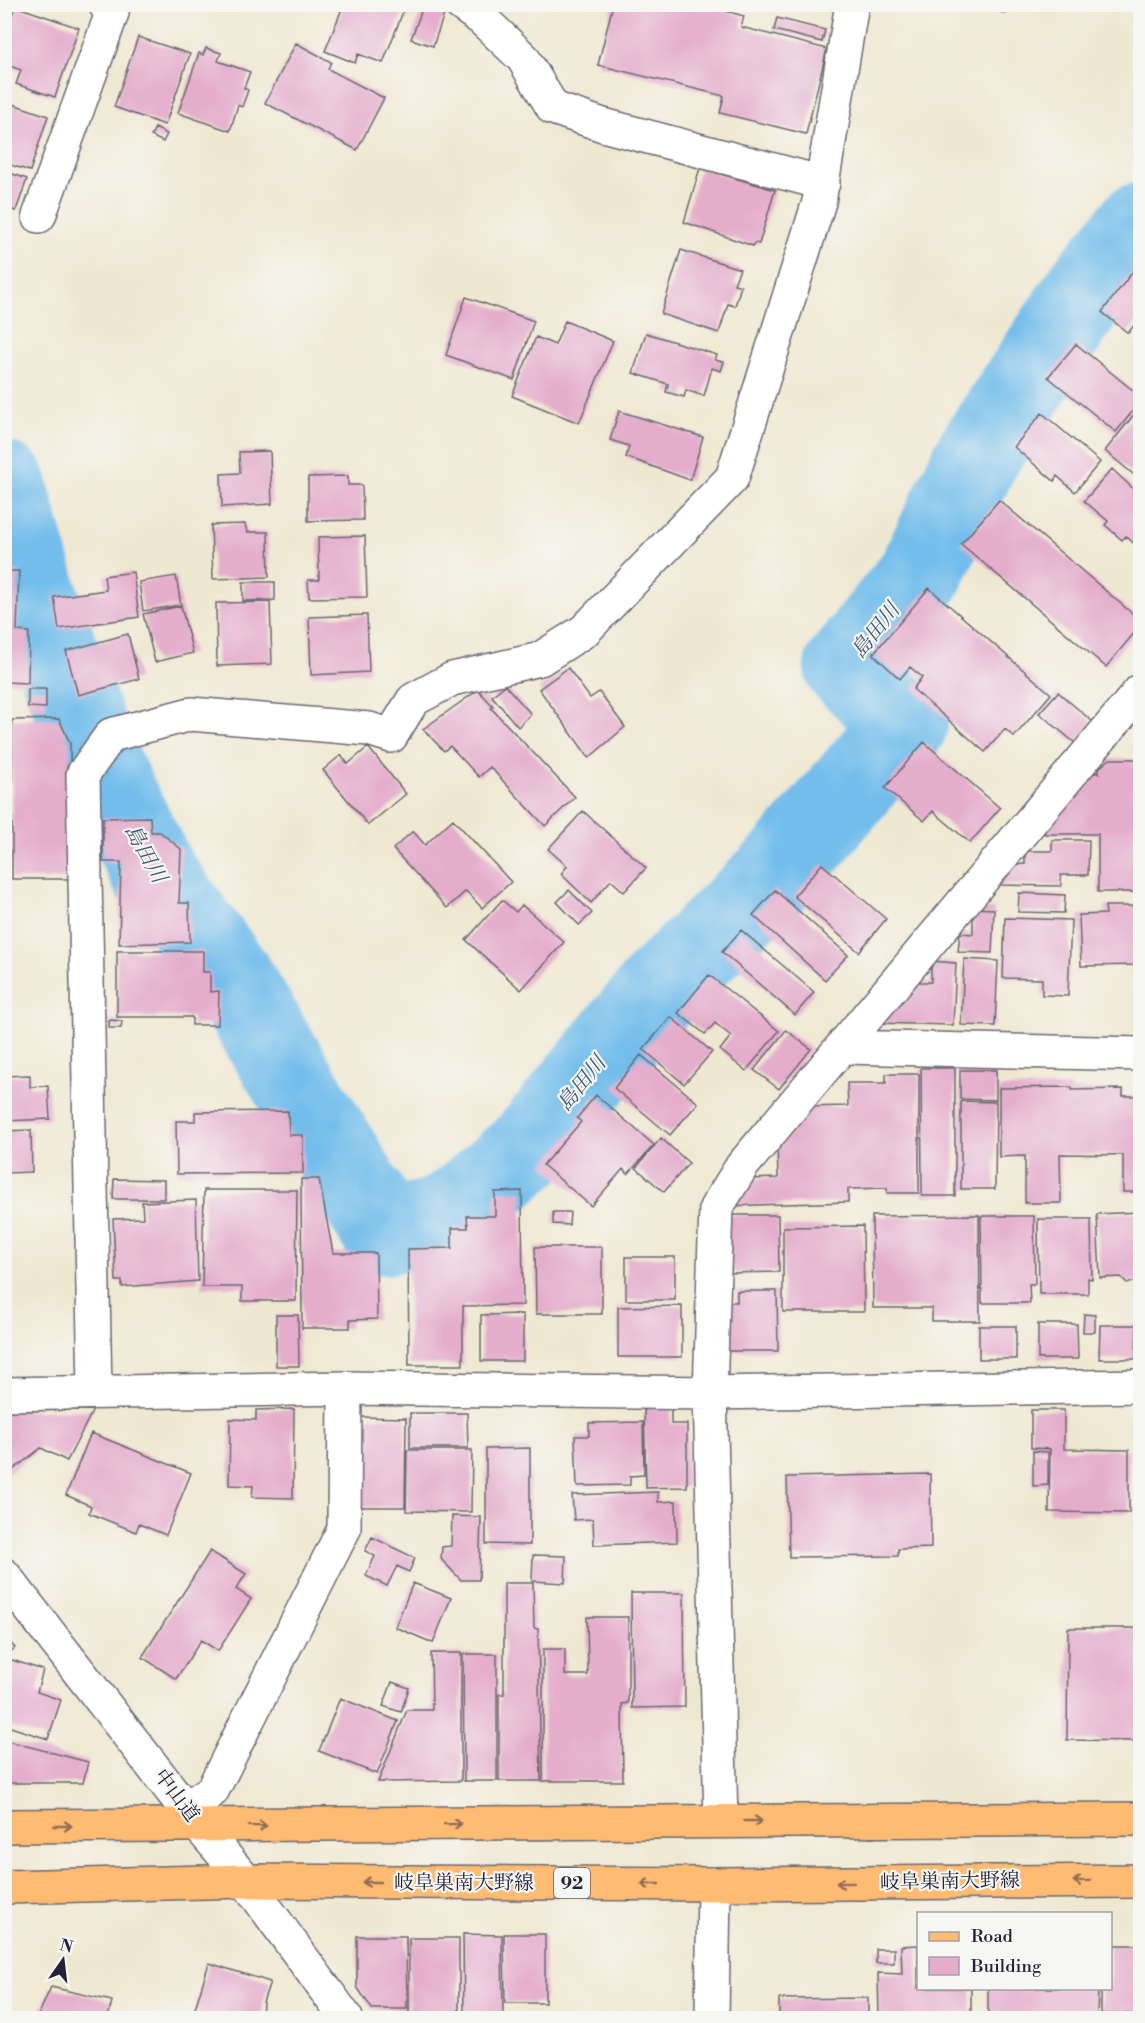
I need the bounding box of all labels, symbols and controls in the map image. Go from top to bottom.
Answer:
water label: 島田川 [846,597,907,664]
water label: 島田川 [118,820,173,890]
water label: 島田川 [552,1050,613,1117]
street label: 中山道 [148,1765,204,1827]
one-way arrow [742,1815,762,1827]
one-way arrow [442,1818,462,1830]
one-way arrow [52,1820,72,1832]
one-way arrow [247,1820,267,1831]
road number: 92 [554,1868,590,1898]
street label: 岐阜巣南大野線 [880,1868,1020,1896]
street label: 岐阜巣南大野線 [394,1871,534,1896]
one-way arrow [1073,1875,1093,1887]
one-way arrow [362,1876,382,1888]
one-way arrow [836,1877,856,1889]
one-way arrow [641,1878,661,1890]
legend [917,1912,1112,1990]
text: Road [971,1925,1014,1948]
north arrow [33,1930,93,1990]
text: N [58,1935,75,1958]
text: Building [970,1955,1042,1978]

